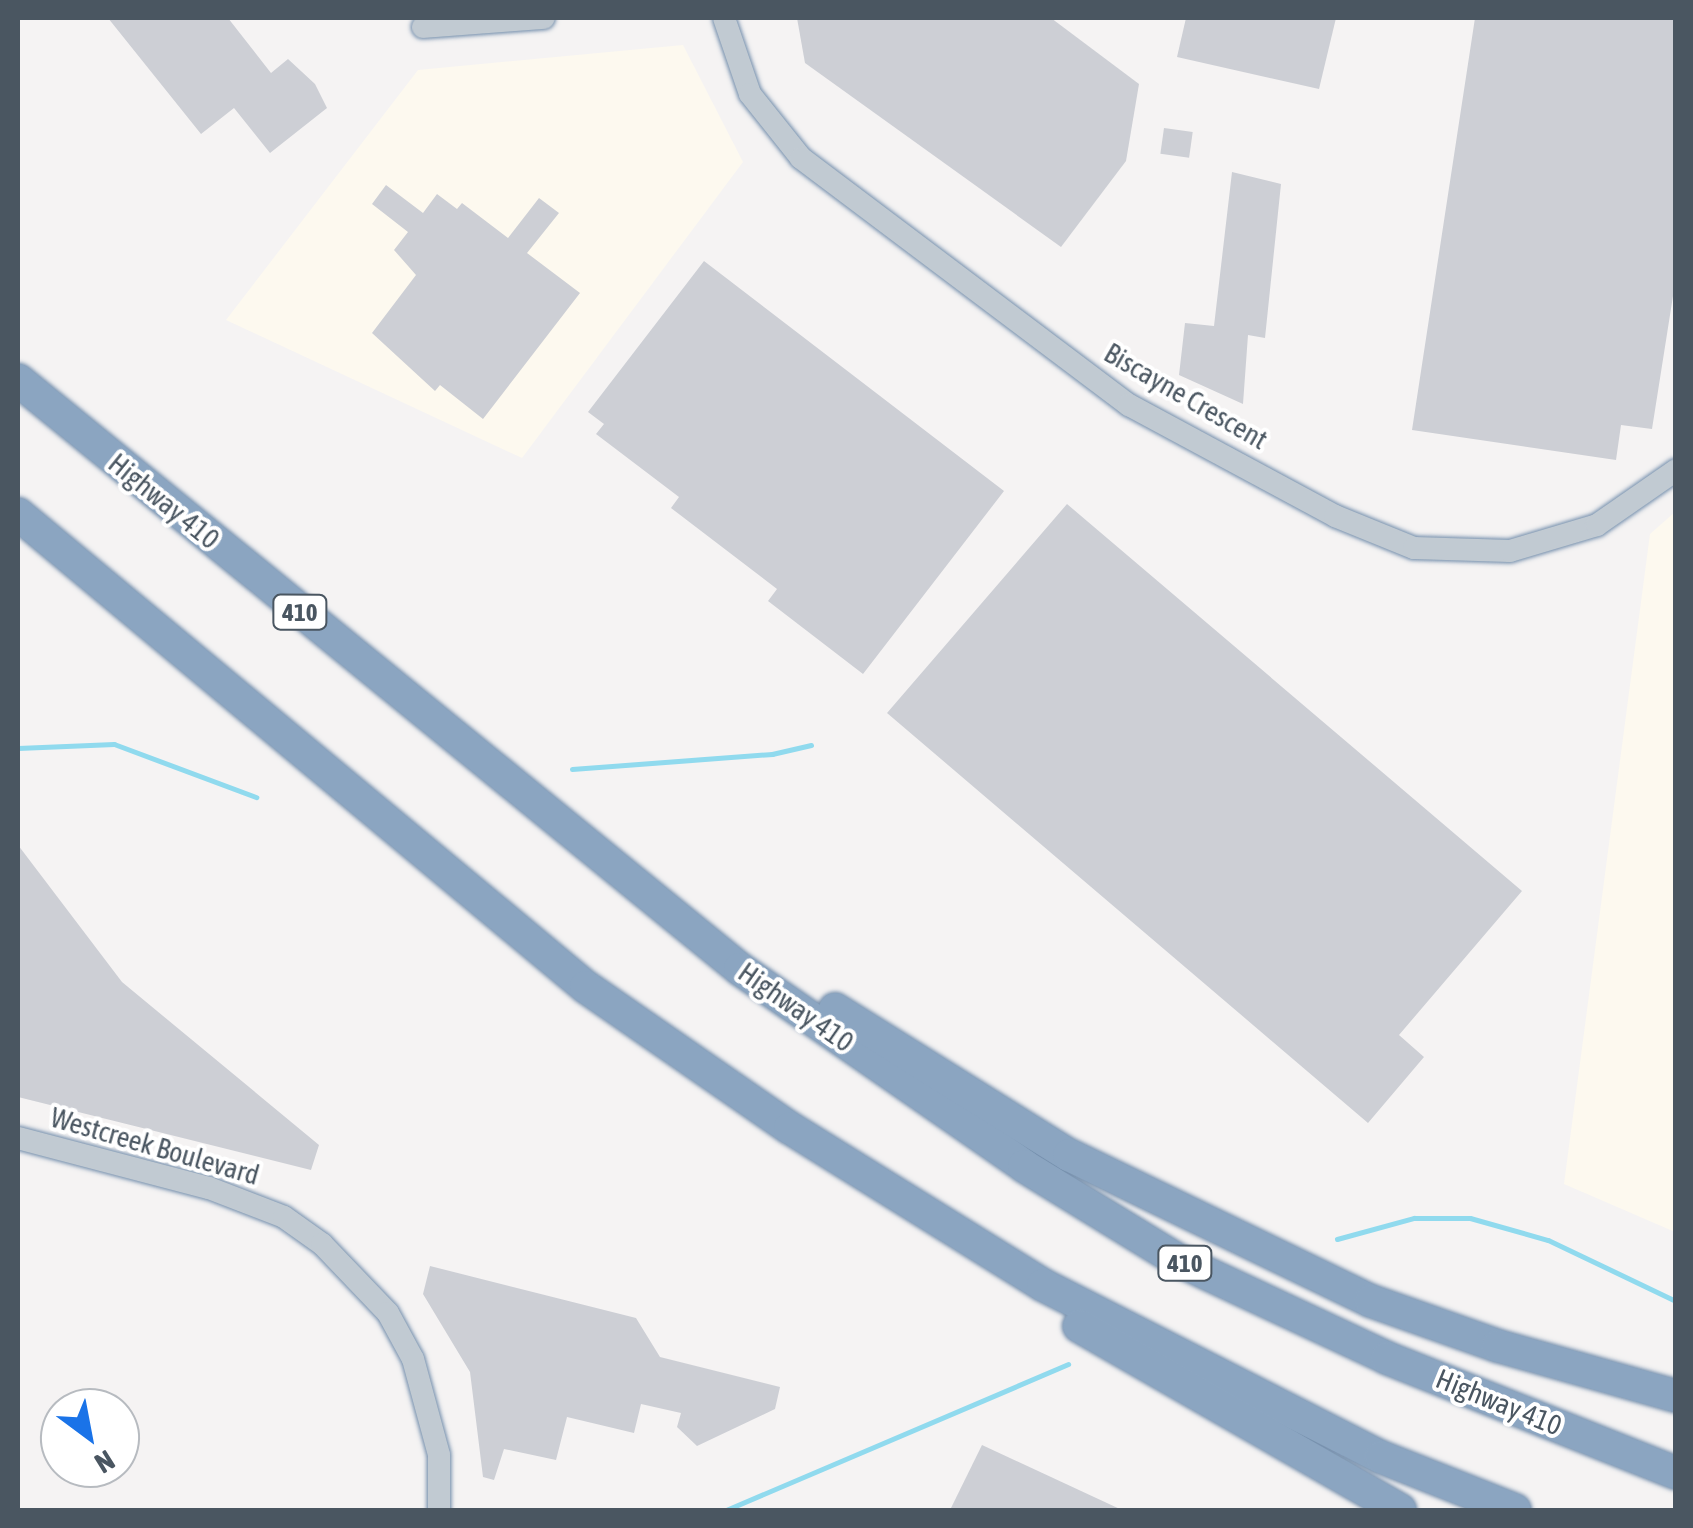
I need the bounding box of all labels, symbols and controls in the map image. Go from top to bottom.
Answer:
street label: Biscayne Crescent [1098,336,1274,456]
street label: Highway 410 [102,446,226,556]
road number: 410 [270,592,330,632]
street label: Highway 410 [732,955,860,1059]
street label: Westcreek Boulevard [47,1100,263,1192]
road number: 410 [1155,1243,1215,1283]
street label: Highway 410 [1431,1362,1567,1442]
north arrow [40,1388,140,1488]
text: N [89,1444,120,1480]

